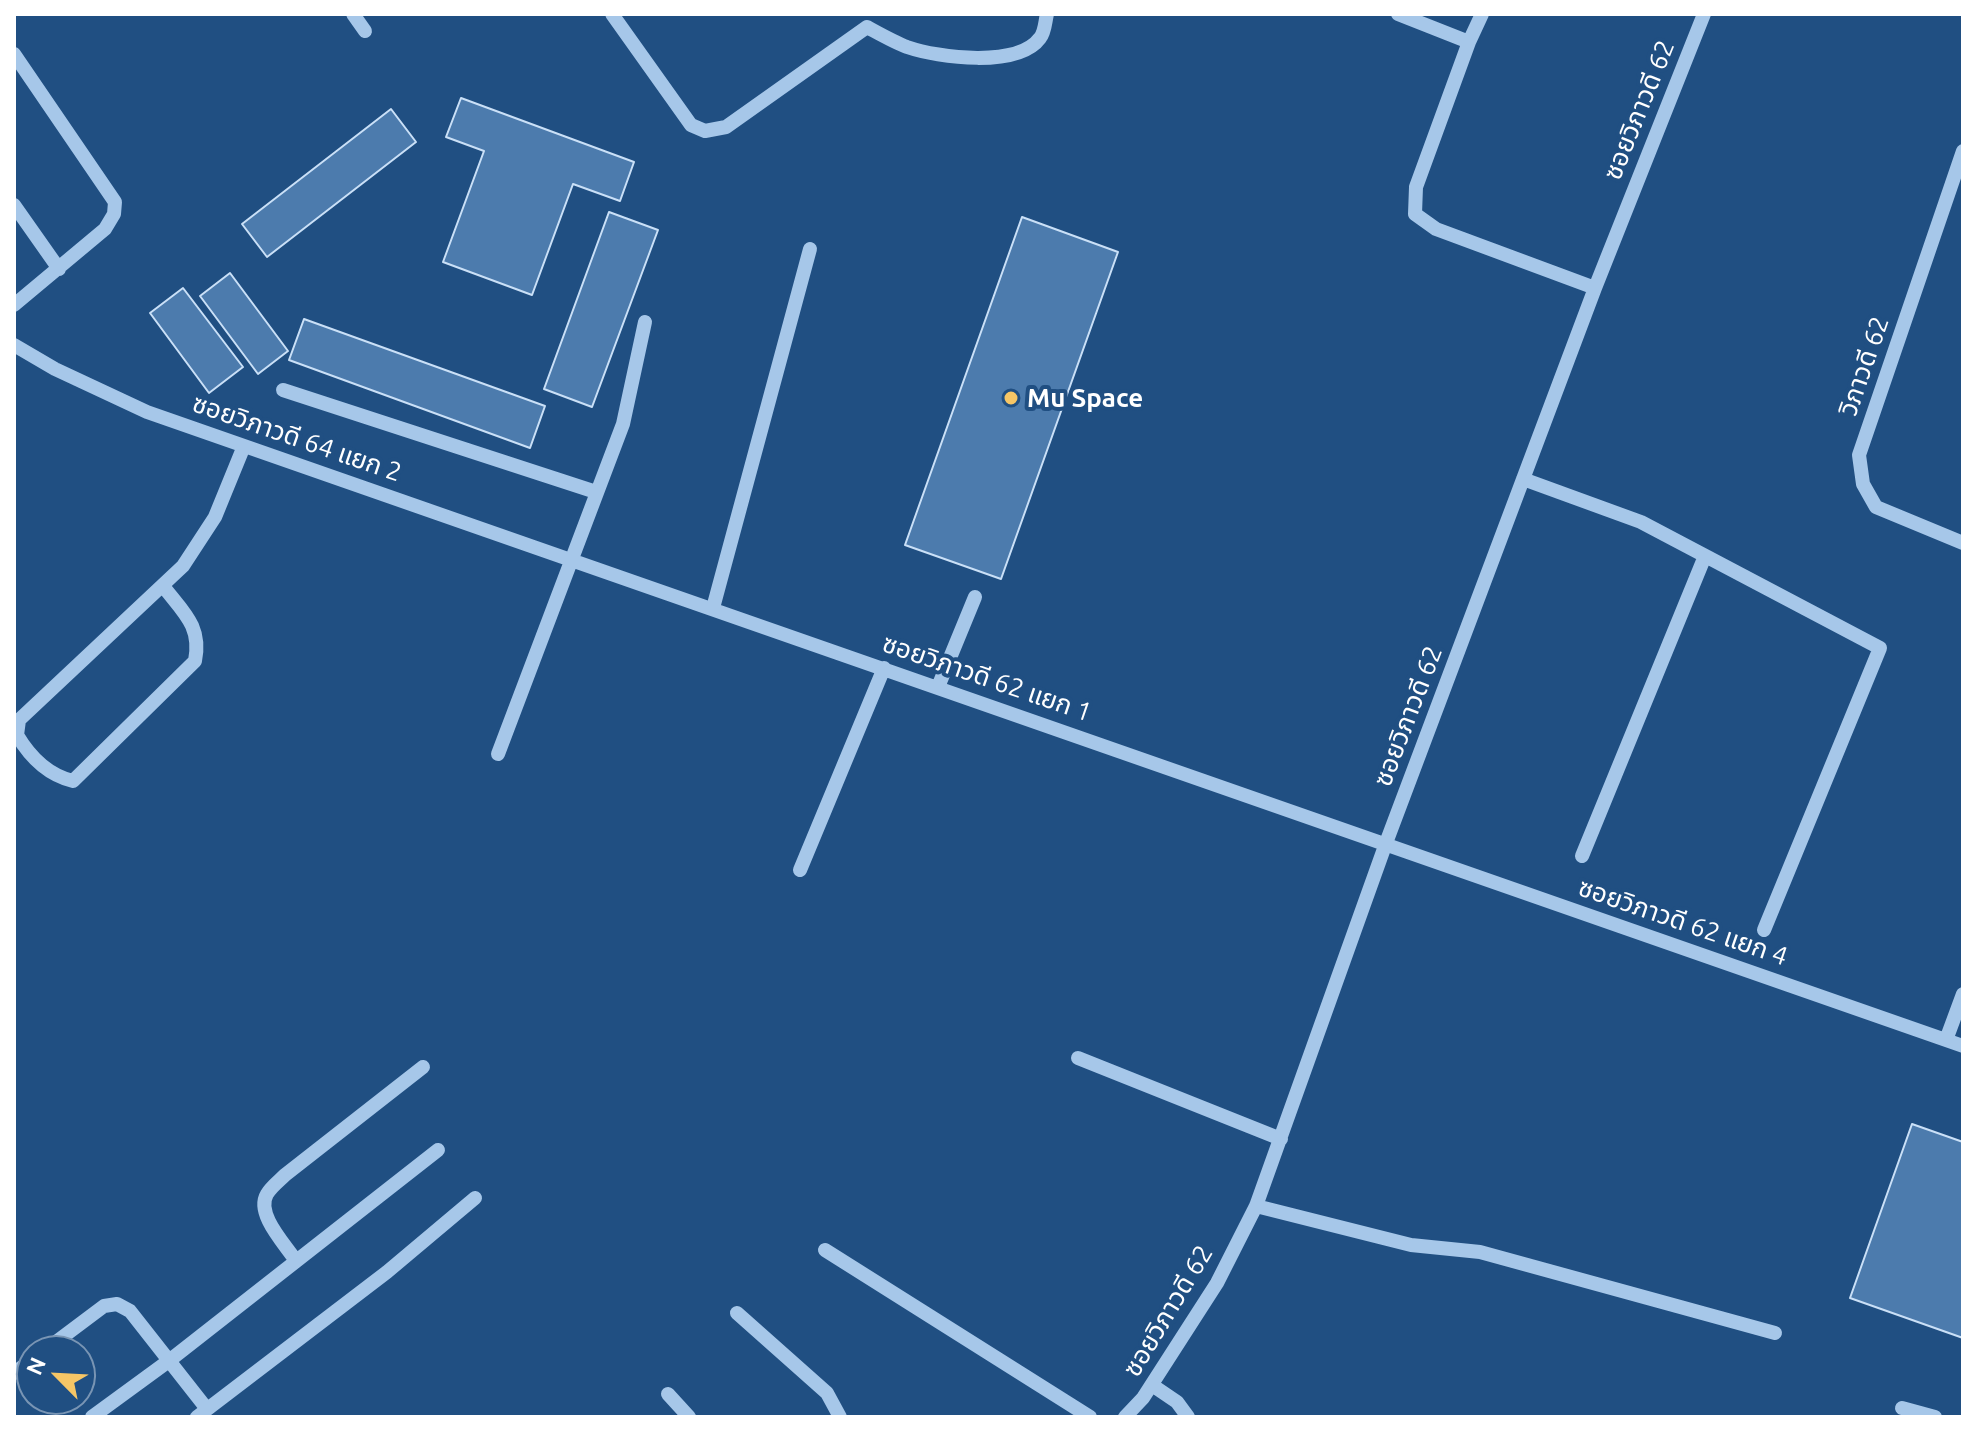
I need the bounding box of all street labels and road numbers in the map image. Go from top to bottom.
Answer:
street label: ซอยวิภาวดี 62 [1597,36,1681,184]
street label: วิภาวดี 62 [1832,312,1896,420]
street label: ซอยวิภาวดี 64 แยก 2 [188,388,406,488]
street label: ซอยวิภาวดี 62 แยก 1 [878,628,1096,728]
street label: ซอยวิภาวดี 62 [1367,641,1449,791]
street label: ซอยวิภาวดี 62 แยก 4 [1574,872,1792,972]
street label: ซอยวิภาวดี 62 [1117,1240,1219,1382]

